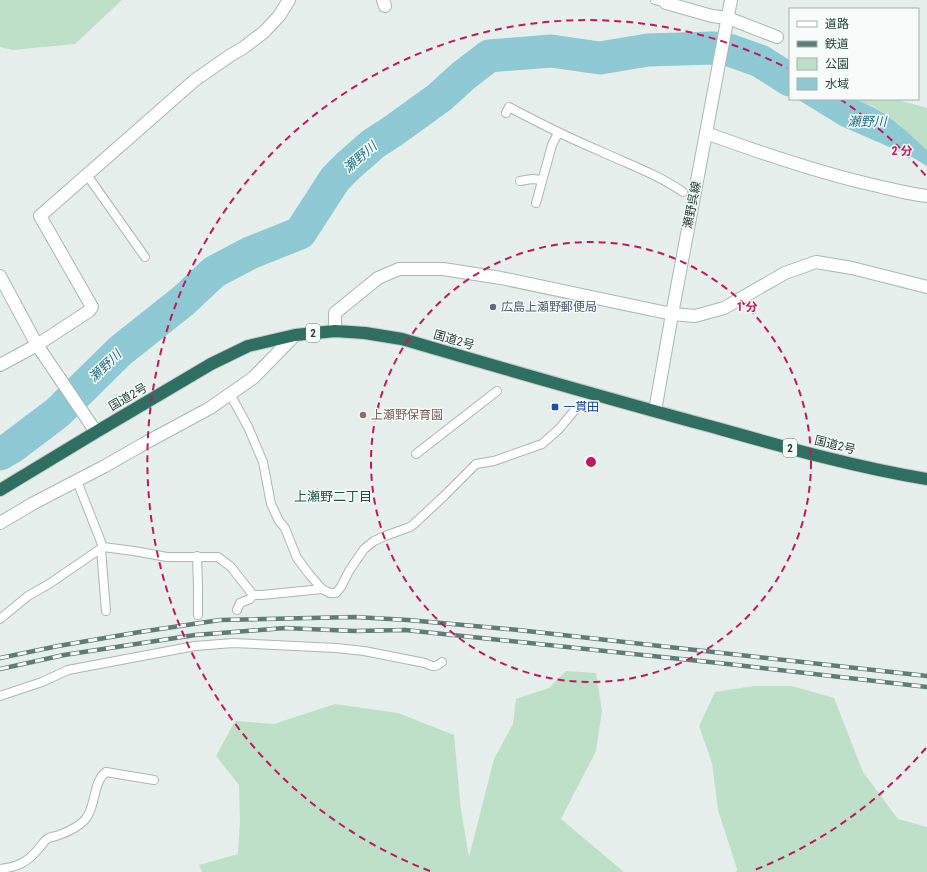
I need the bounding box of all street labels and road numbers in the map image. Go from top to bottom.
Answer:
street label: 瀬野呉線 [681,180,703,230]
road number: 2 [306,324,320,342]
street label: 国道2号 [432,327,476,353]
street label: 国道2号 [106,380,150,414]
street label: 国道2号 [813,433,857,457]
road number: 2 [783,439,797,457]

